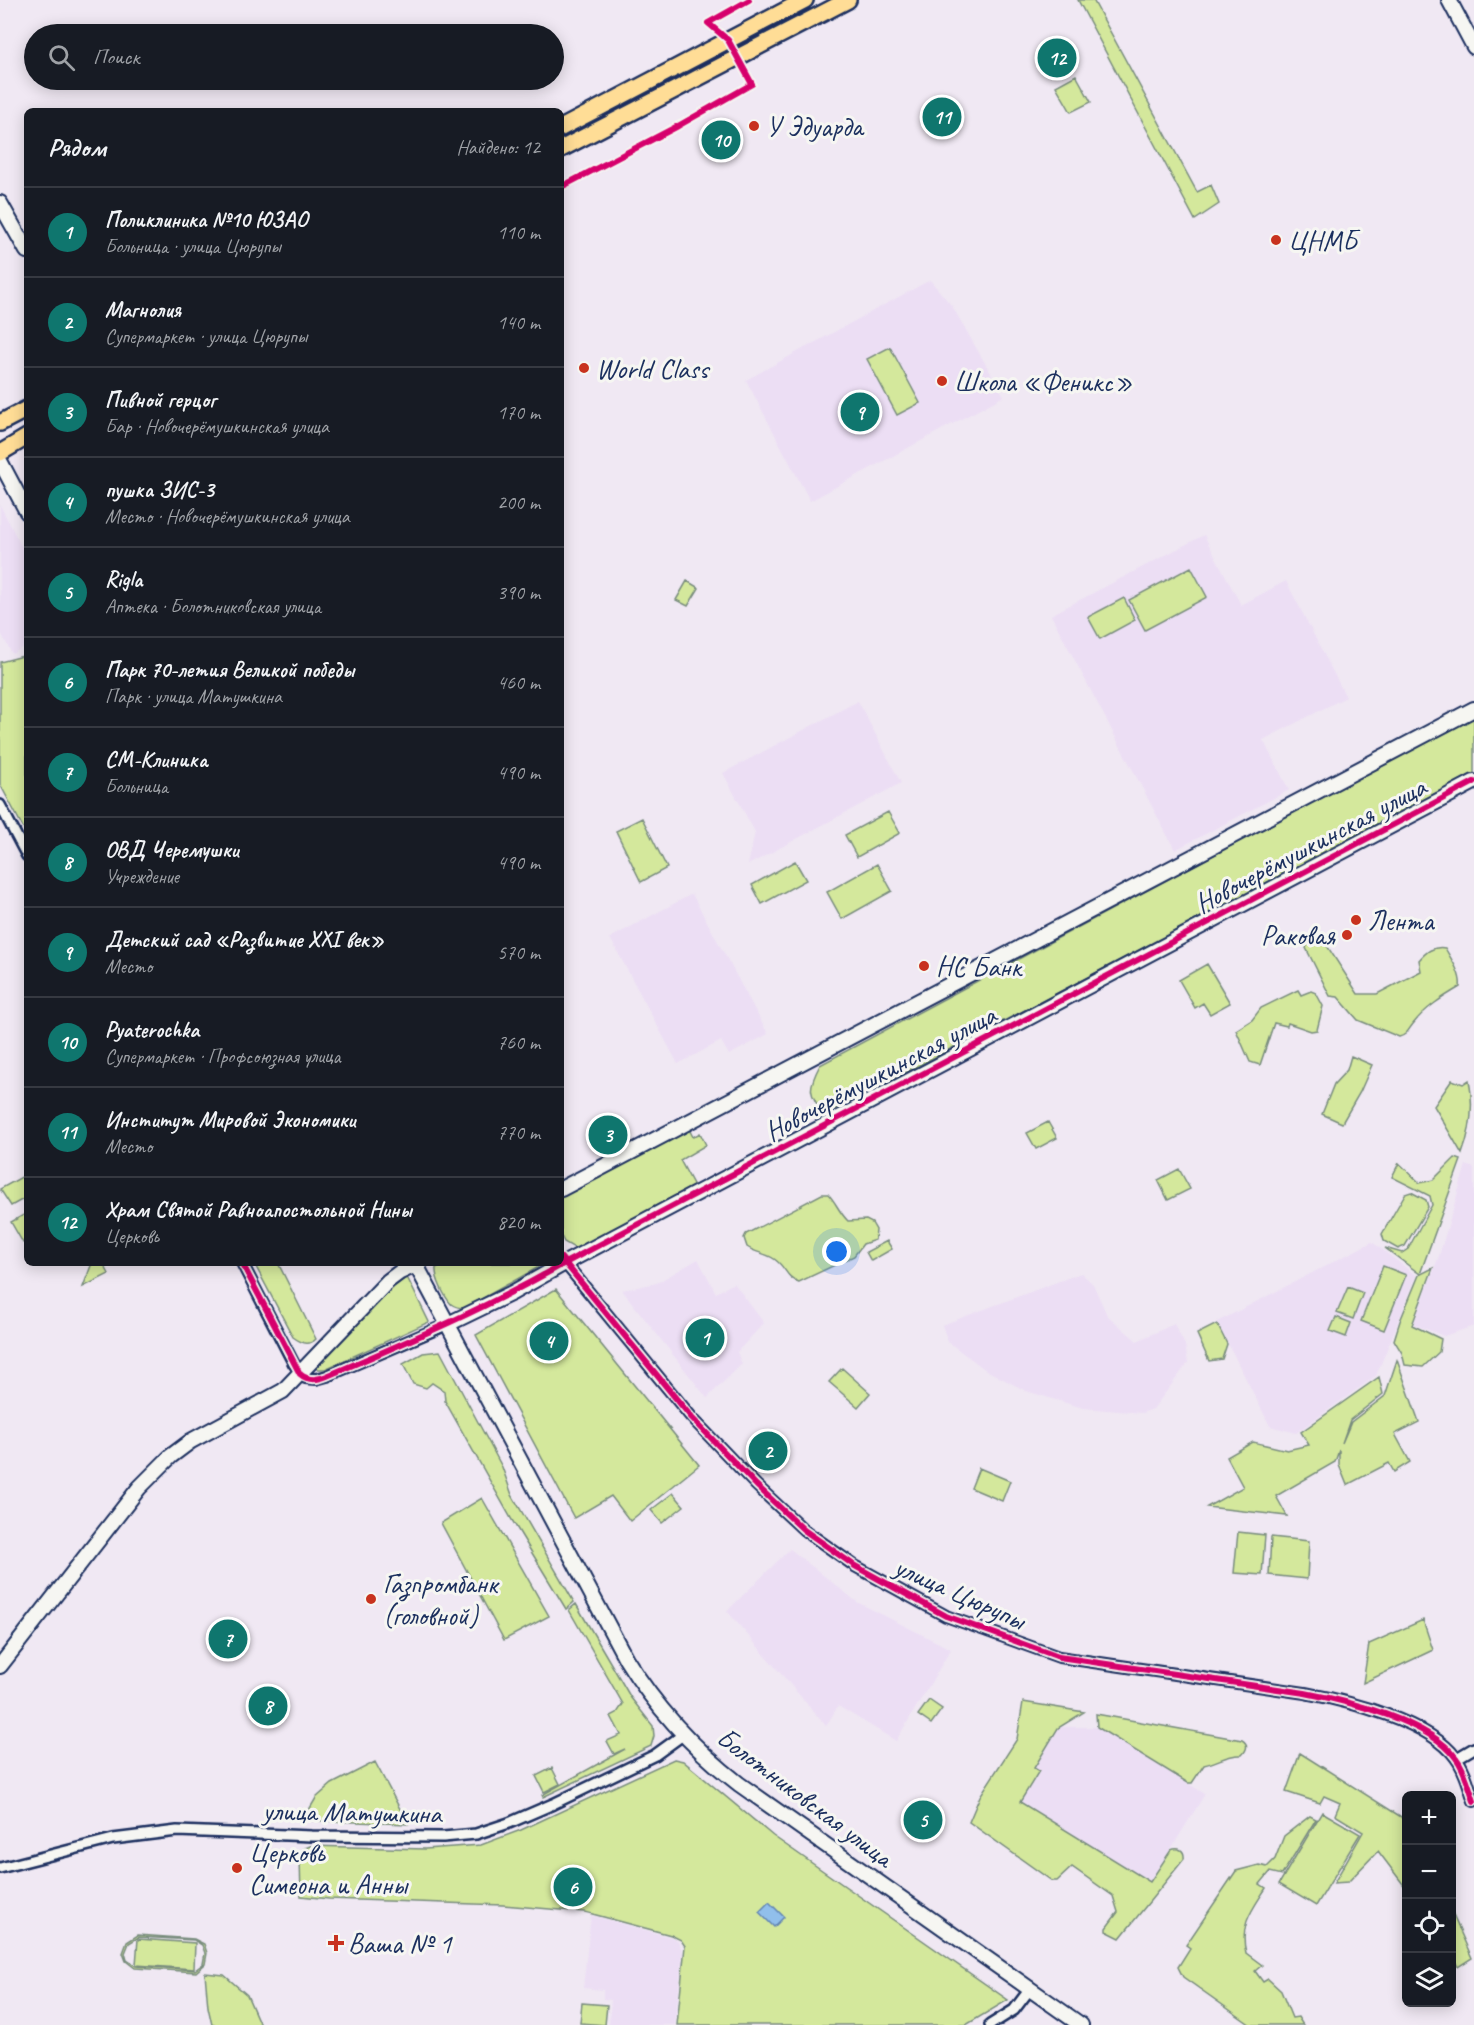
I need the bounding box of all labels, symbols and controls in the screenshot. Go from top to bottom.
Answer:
search box [24,24,564,90]
pin: 12 [1038,36,1076,80]
icon: search [45,41,78,74]
text: Поиск [93,43,139,71]
pin: 11 [922,94,962,140]
place label: У Эдуарда [766,109,865,144]
pin: 10 [702,118,740,162]
marker: У Эдуарда [747,119,761,133]
text: Рядом [48,131,106,164]
text: Найдено: 12 [456,135,540,160]
text: Поликлиника №10 ЮЗАО [105,206,308,234]
text: 1 [63,220,72,245]
text: 110 m [497,220,540,245]
place label: ЦНМБ [1288,223,1361,258]
marker: ЦНМБ [1269,233,1283,247]
text: Больница · улица Цюрупы [105,234,281,259]
text: Магнолия [105,296,181,324]
text: 2 [63,310,72,335]
text: 140 m [497,310,540,335]
text: Супермаркет · улица Цюрупы [105,324,307,349]
place label: World Class [596,351,711,386]
marker: World Class [577,361,591,375]
place label: Школа «Феникс» [954,364,1133,399]
marker: Школа «Феникс» [935,374,949,388]
text: Пивной герцог [105,386,216,414]
pin: 9 [840,390,880,434]
text: 3 [63,400,72,425]
text: 170 m [497,400,540,425]
text: Бар · Новочерёмушкинская улица [105,414,329,439]
text: пушка ЗИС-3 [105,476,214,504]
text: 4 [63,490,72,515]
text: 200 m [497,490,540,515]
text: Место · Новочерёмушкинская улица [105,504,349,529]
text: Rigla [105,566,142,594]
text: 5 [63,580,72,605]
text: 390 m [497,580,540,605]
text: Аптека · Болотниковская улица [105,594,321,619]
text: Парк 70-летия Великой победы [105,656,354,684]
text: 6 [63,670,72,695]
text: 460 m [497,670,540,695]
text: Парк · улица Матушкина [105,684,282,709]
text: СМ-Клиника [105,746,207,774]
text: 7 [63,760,72,785]
text: 490 m [497,760,540,785]
street label: Новочерёмушкинская улица [1188,768,1433,921]
text: Больница [105,774,168,799]
text: ОВД Черемушки [105,836,239,864]
text: 8 [63,850,72,875]
text: 490 m [497,850,540,875]
text: Учреждение [105,864,179,889]
place label: Лента [1368,903,1435,938]
marker: Лента [1349,913,1363,927]
place label: Раковая [1261,918,1336,953]
text: Детский сад «Развитие XXI век» [105,926,384,954]
marker: Раковая [1340,928,1354,942]
text: 9 [63,940,72,965]
text: 570 m [497,940,540,965]
place label: НС Банк [936,949,1024,984]
text: Место [105,954,152,979]
marker: НС Банк [917,959,931,973]
street label: Новочерёмушкинская улица [758,996,1003,1149]
text: Pyaterochka [105,1016,199,1044]
text: 10 [59,1030,77,1055]
text: 760 m [497,1030,540,1055]
text: Супермаркет · Профсоюзная улица [105,1044,341,1069]
text: Институт Мировой Экономики [105,1106,356,1134]
pin: 3 [588,1112,628,1158]
text: 11 [59,1120,77,1145]
text: 770 m [497,1120,540,1145]
text: Место [105,1134,152,1159]
text: Храм Святой Равноапостольной Нины [105,1196,412,1224]
text: 12 [59,1210,77,1235]
text: 820 m [497,1210,540,1235]
text: Церковь [105,1224,159,1249]
your location [822,1237,851,1266]
pin: 1 [686,1316,724,1360]
pin: 4 [530,1318,568,1364]
pin: 2 [748,1428,788,1474]
street label: улица Цюрупы [887,1548,1033,1638]
place label: Газпромбанк (головной) [383,1566,500,1633]
marker: Газпромбанк (головной) [364,1592,378,1606]
pin: 7 [208,1616,248,1662]
pin: 8 [248,1684,288,1728]
street label: Болотниковская улица [710,1719,902,1876]
map controls [1402,1791,1456,2007]
button: + [1402,1791,1456,1845]
street label: улица Матушкина [260,1793,443,1831]
pin: 5 [904,1798,942,1842]
place label: Церковь Симеона и Анны [249,1835,409,1902]
button: − [1402,1845,1456,1899]
marker: Церковь Симеона и Анны [230,1861,244,1875]
pin: 6 [554,1864,592,1910]
button: locate [1402,1899,1456,1953]
place label: Ваша № 1 [348,1926,453,1961]
marker: Ваша № 1 [329,1936,343,1950]
button: layers [1402,1953,1456,2007]

